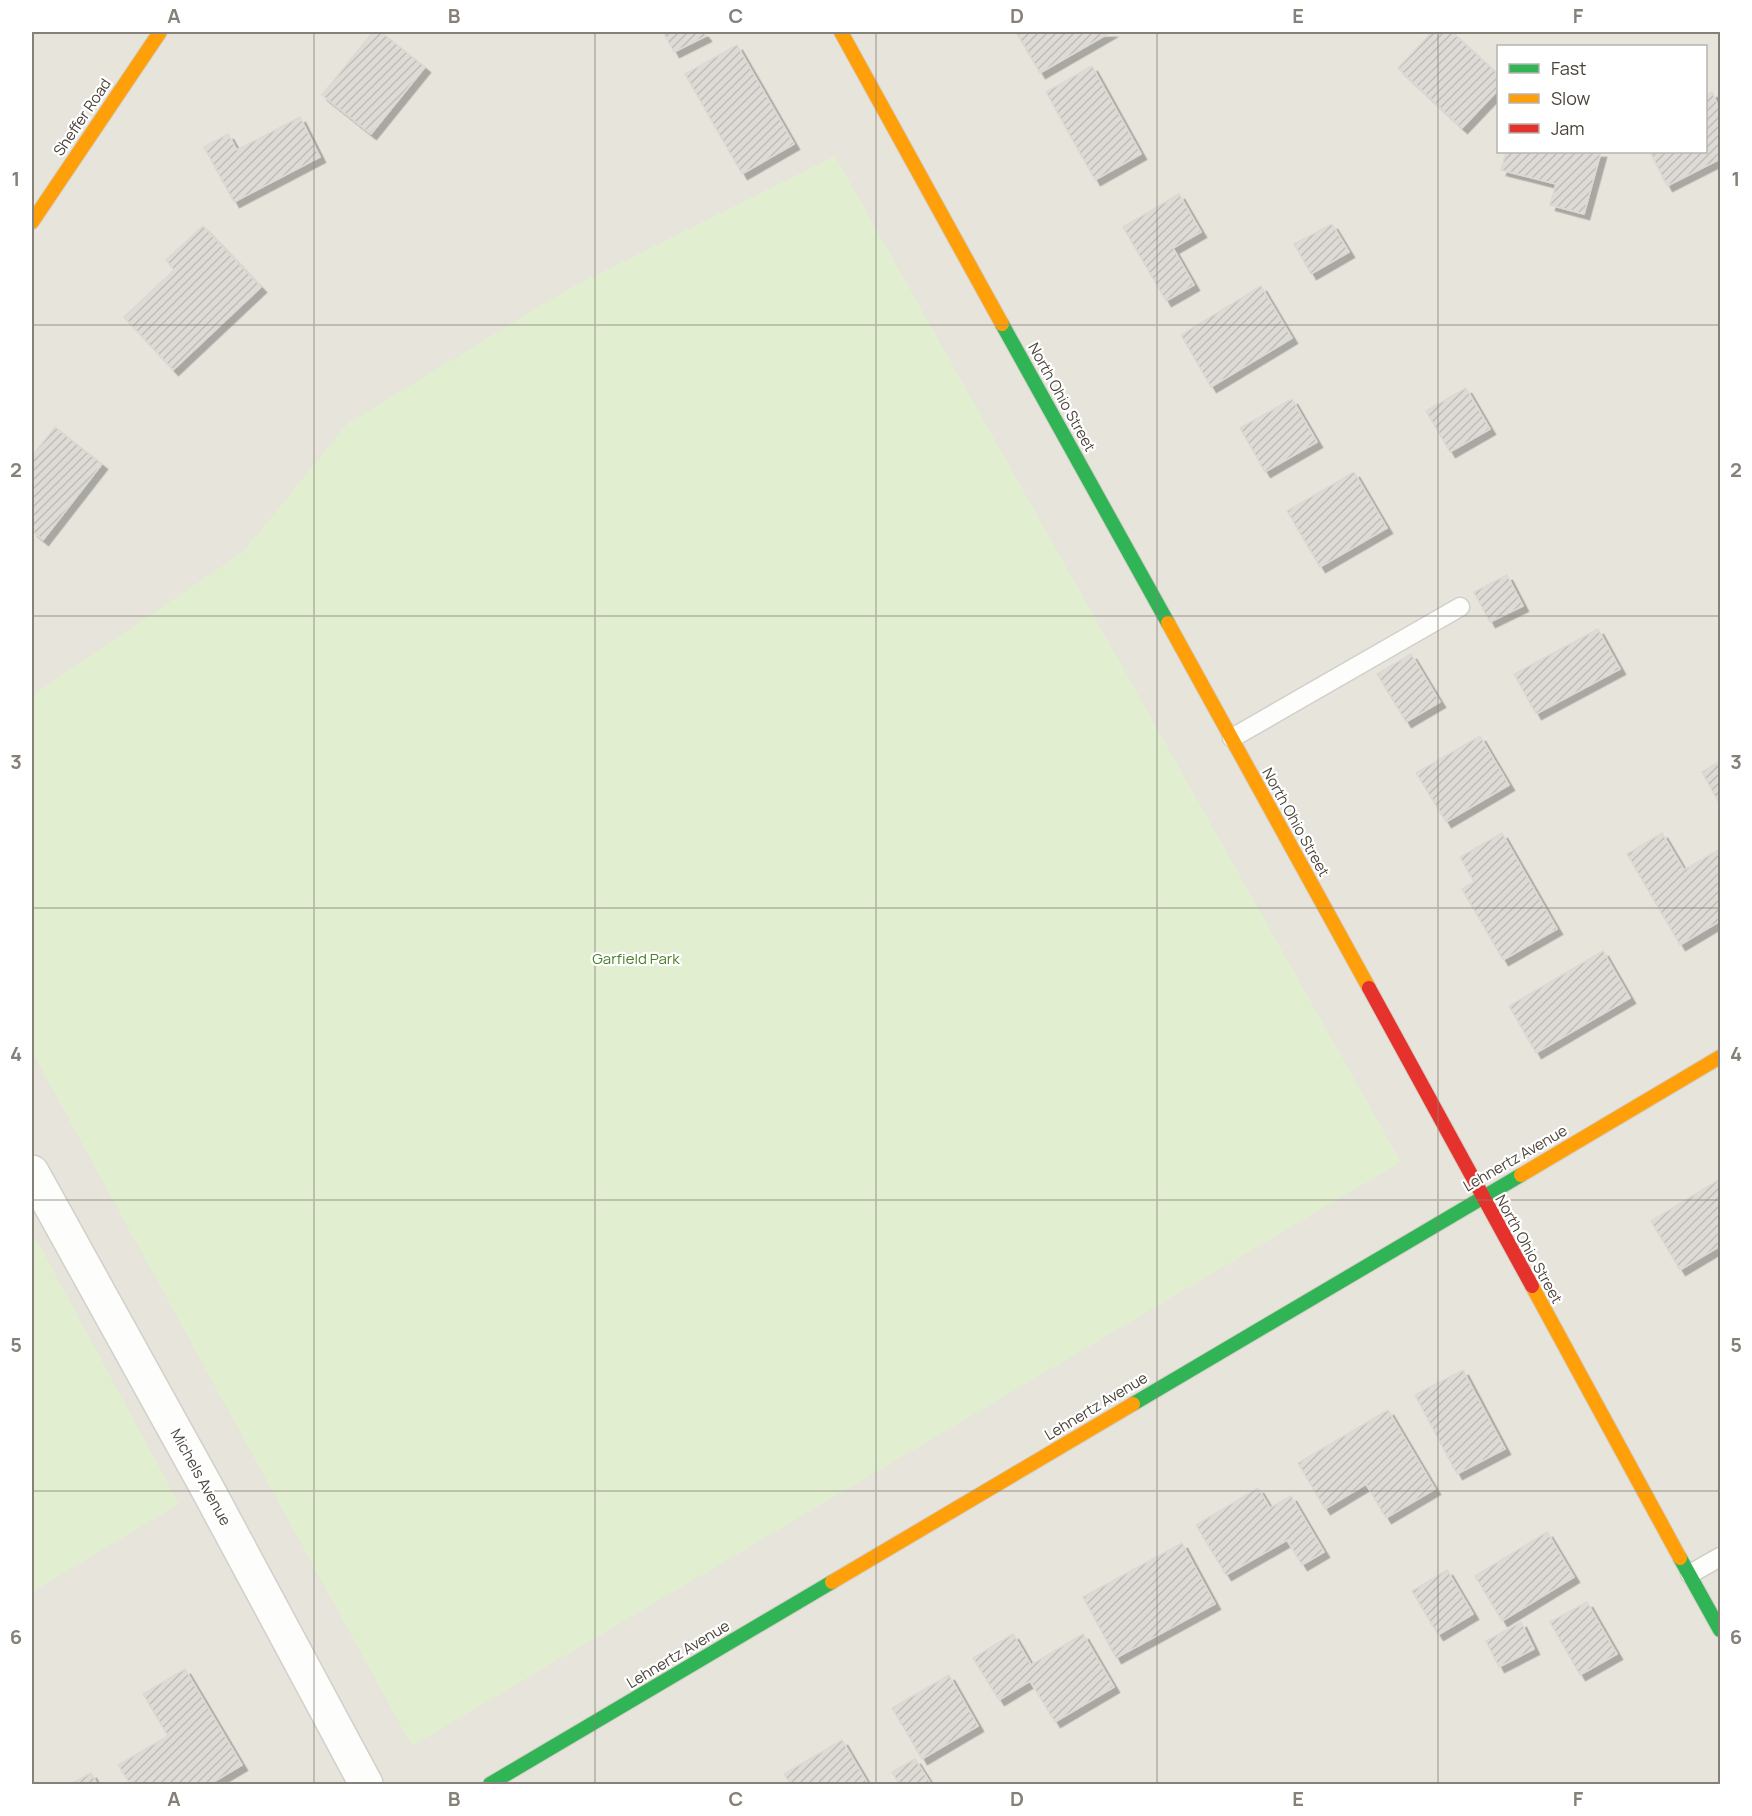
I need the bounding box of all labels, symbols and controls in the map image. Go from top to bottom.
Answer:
text: A [167,2,181,29]
text: B [448,2,461,29]
text: C [729,2,743,29]
text: D [1010,2,1024,29]
text: E [1292,2,1304,29]
text: F [1573,2,1584,29]
legend [1497,45,1707,153]
text: Fast [1551,56,1586,80]
street label: Sheffer Road [48,74,116,160]
text: Slow [1551,86,1591,110]
text: Jam [1551,116,1585,140]
text: 1 [12,165,20,192]
text: 1 [1732,165,1740,192]
street label: North Ohio Street [1023,339,1101,455]
text: 2 [10,456,22,483]
text: 2 [1730,456,1742,483]
text: 3 [10,748,22,775]
text: 3 [1730,748,1742,775]
street label: North Ohio Street [1257,764,1335,880]
park label: Garfield Park [592,948,680,969]
text: 4 [10,1040,22,1067]
text: 4 [1730,1040,1742,1067]
street label: Lehnertz Avenue [1459,1120,1571,1196]
street label: North Ohio Street [1490,1191,1568,1307]
text: 5 [10,1331,22,1358]
text: 5 [1730,1331,1742,1358]
street label: Lehnertz Avenue [1041,1367,1152,1445]
street label: Michels Avenue [166,1425,236,1529]
street label: Lehnertz Avenue [623,1615,734,1693]
text: 6 [10,1623,22,1650]
text: 6 [1730,1623,1742,1650]
text: A [167,1785,181,1812]
text: B [448,1785,461,1812]
text: C [729,1785,743,1812]
text: D [1010,1785,1024,1812]
text: E [1292,1785,1304,1812]
text: F [1573,1785,1584,1812]

